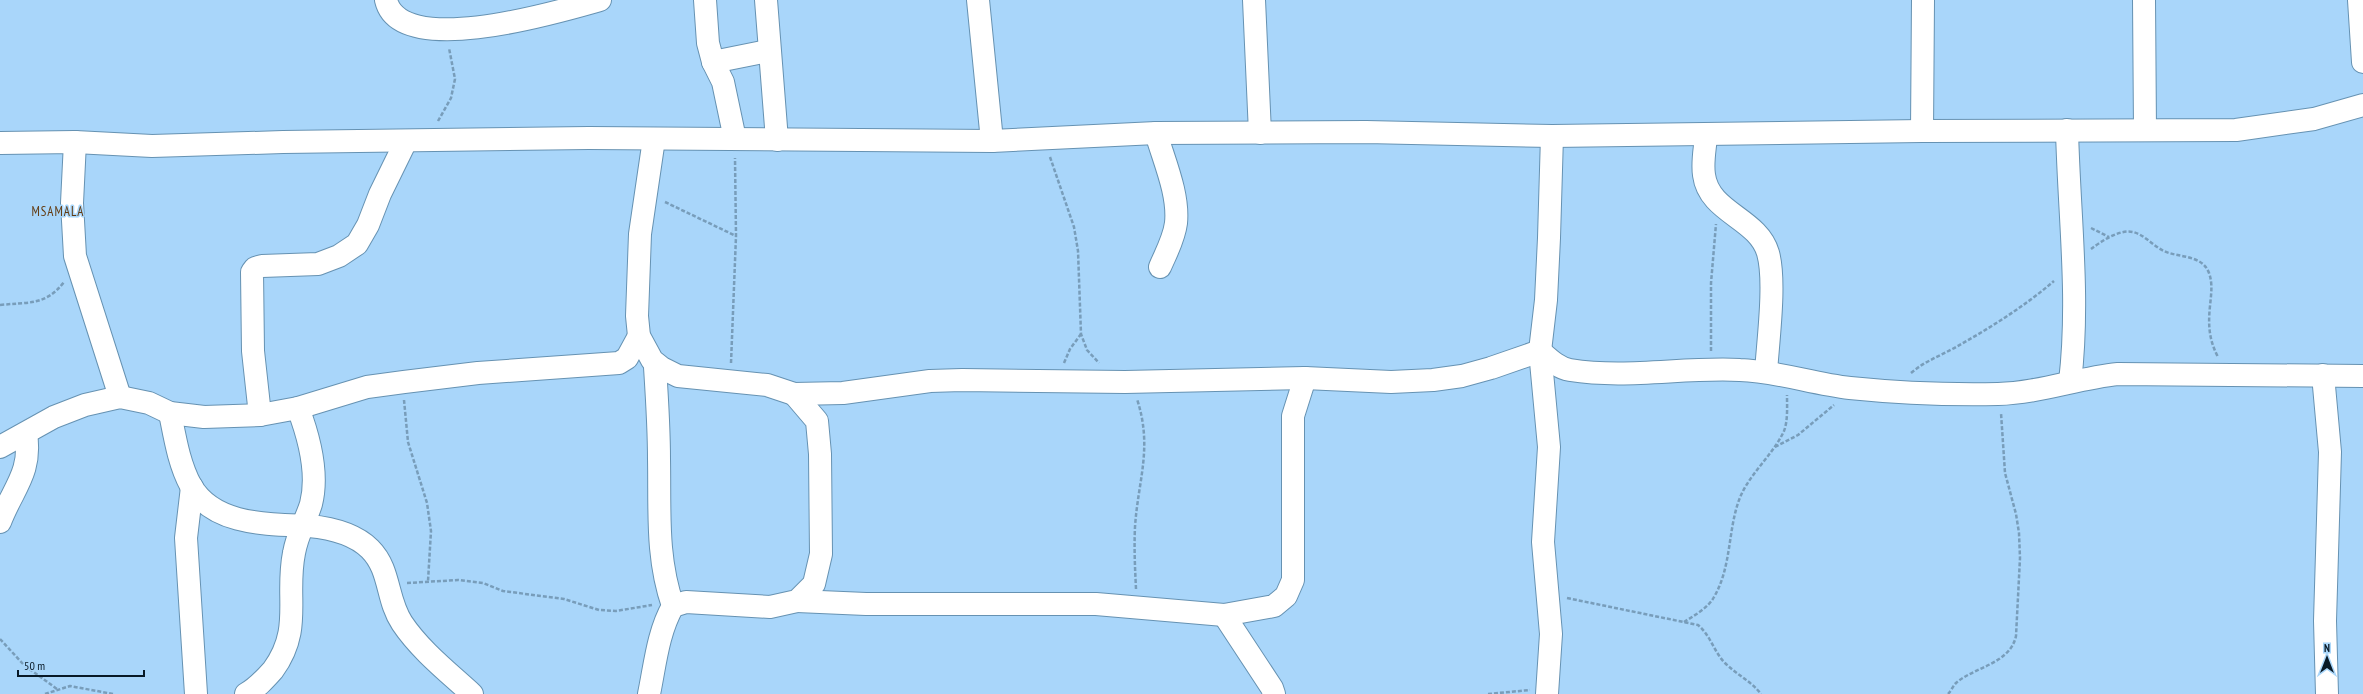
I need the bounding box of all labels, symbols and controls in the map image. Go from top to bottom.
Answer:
district label: MSAMALA [31,203,85,220]
north arrow [2307,638,2347,678]
text: N [2324,641,2330,655]
scale bar [18,652,144,678]
text: 50 m [24,658,45,673]

